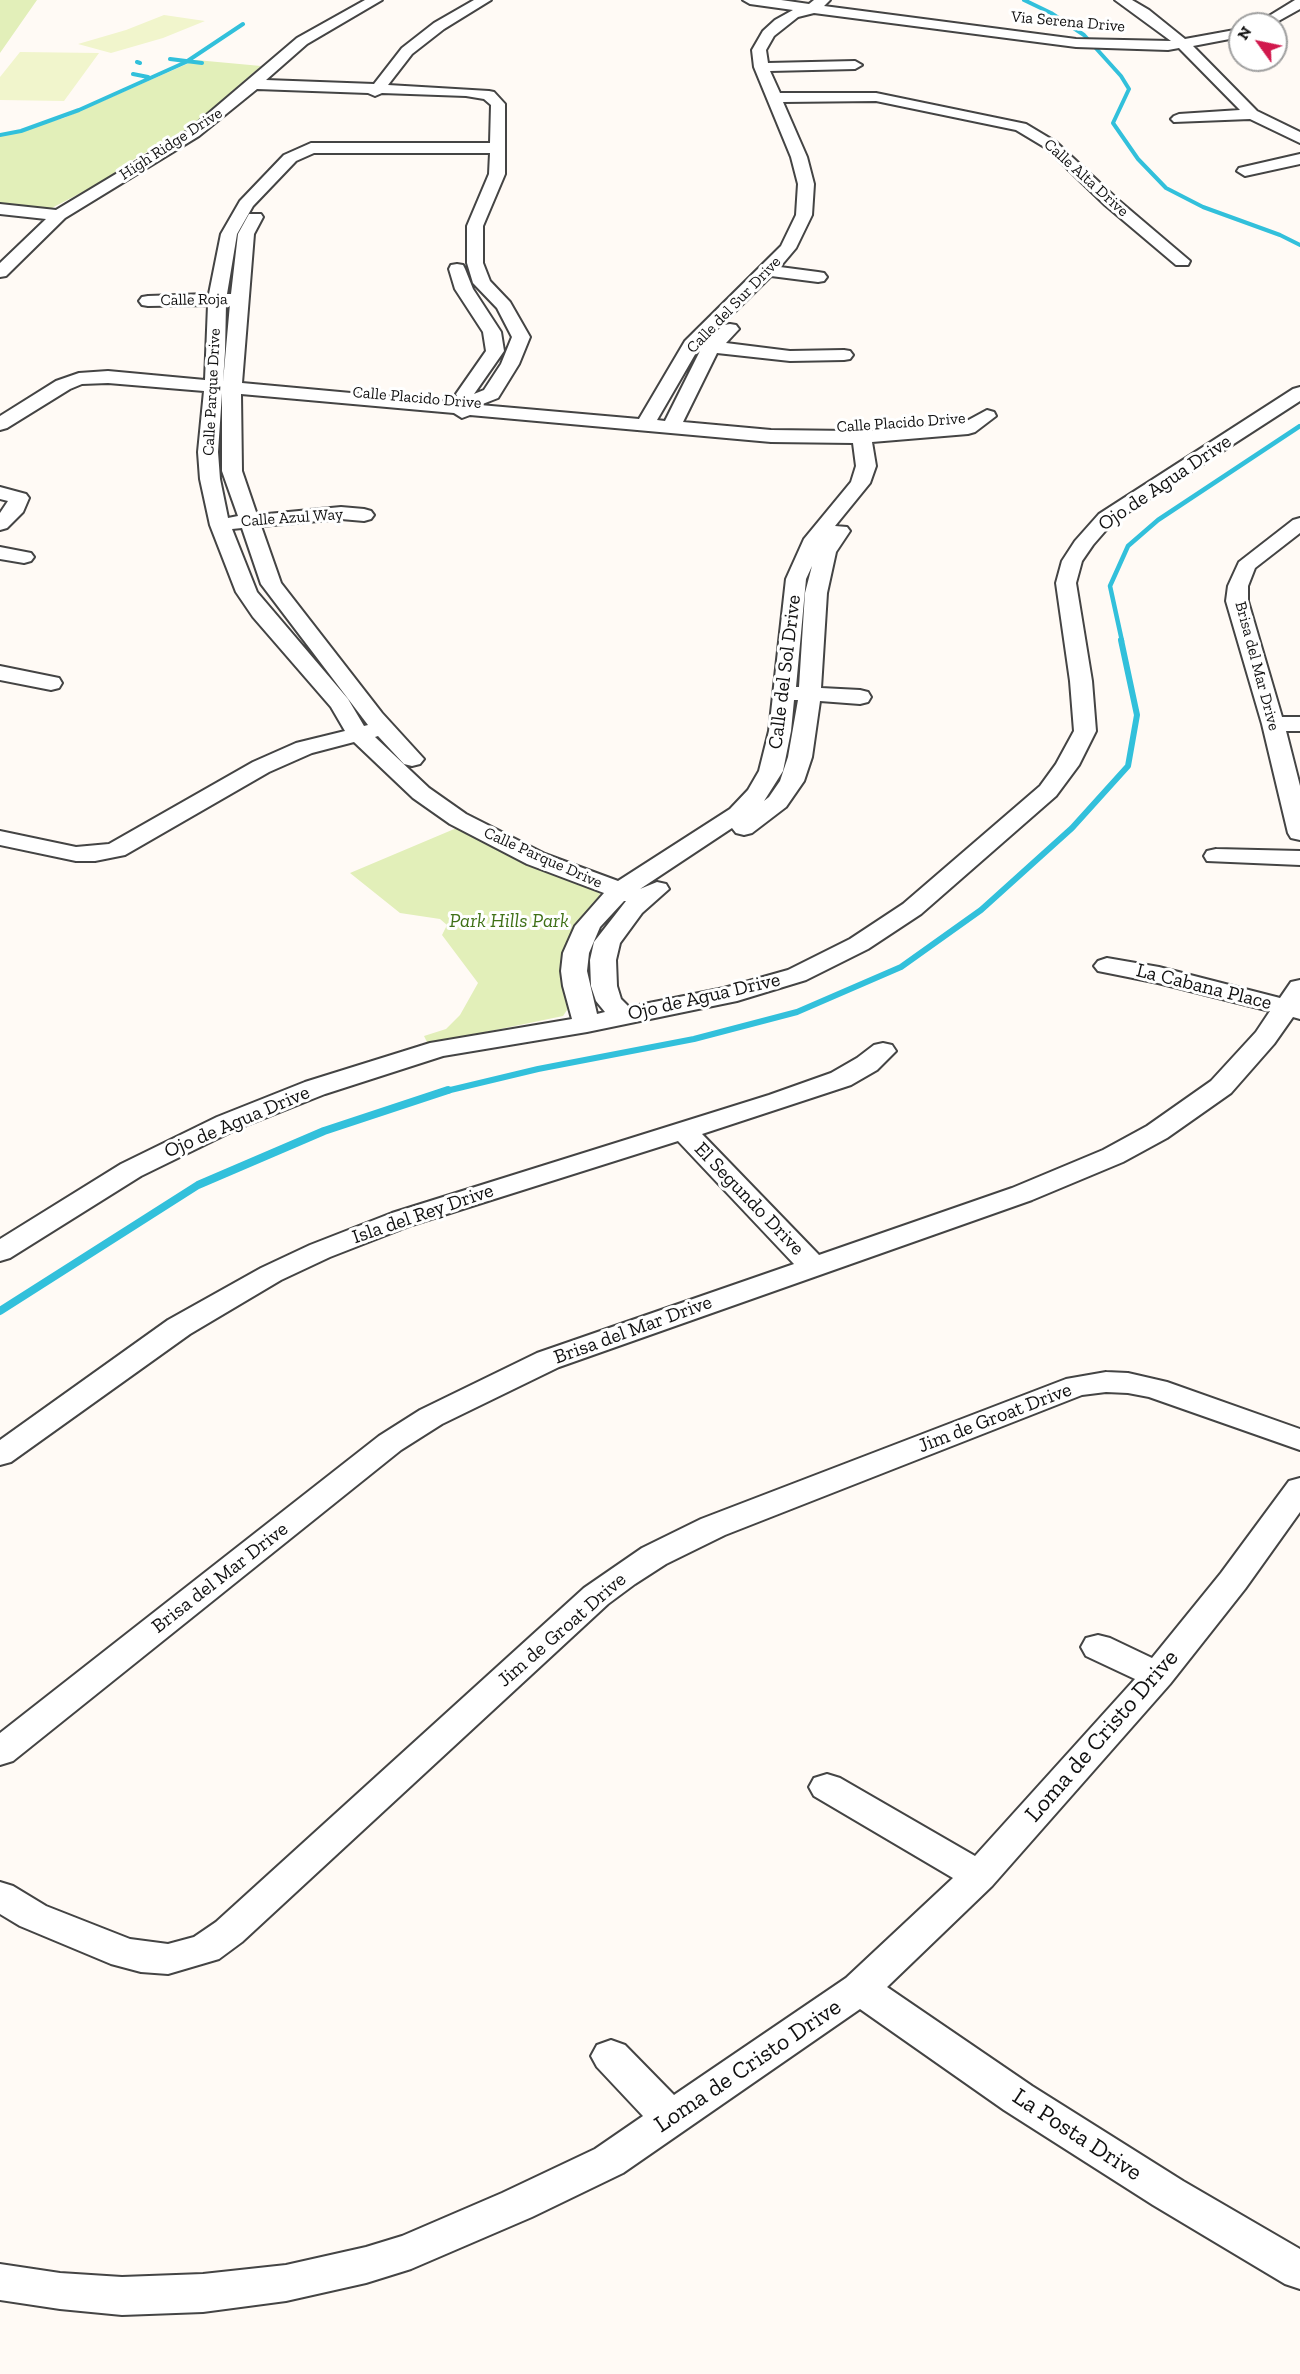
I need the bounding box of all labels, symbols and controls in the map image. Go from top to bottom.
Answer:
street label: Via Serena Drive [1010,7,1126,37]
north arrow [1228,12,1288,72]
text: N [1233,23,1255,43]
street label: High Ridge Drive [116,104,226,184]
street label: Calle Alta Drive [1040,135,1132,221]
street label: Calle del Sur Drive [683,252,785,358]
street label: Calle Roja [160,290,228,310]
street label: Calle Parque Drive [199,328,225,456]
street label: Calle Placido Drive [352,383,482,413]
street label: Calle Placido Drive [836,409,966,437]
street label: Ojo de Agua Drive [1094,430,1236,536]
street label: Calle Azul Way [240,505,344,531]
street label: Calle del Sol Drive [764,593,806,751]
street label: Brisa del Mar Drive [1231,599,1283,733]
street label: Calle Parque Drive [481,823,605,893]
park label: Park Hills Park [449,909,569,933]
street label: La Cabana Place [1134,959,1274,1015]
street label: Ojo de Agua Drive [626,968,782,1026]
street label: Ojo de Agua Drive [161,1081,313,1163]
street label: El Segundo Drive [689,1137,809,1261]
street label: Isla del Rey Drive [349,1179,497,1249]
street label: Brisa del Mar Drive [551,1290,715,1370]
street label: Jim de Groat Drive [915,1378,1075,1458]
street label: Brisa del Mar Drive [147,1517,293,1639]
street label: Jim de Groat Drive [493,1568,631,1692]
street label: Loma de Cristo Drive [1019,1644,1185,1828]
street label: Loma de Cristo Drive [649,1993,847,2139]
street label: La Posta Drive [1007,2082,1147,2188]

